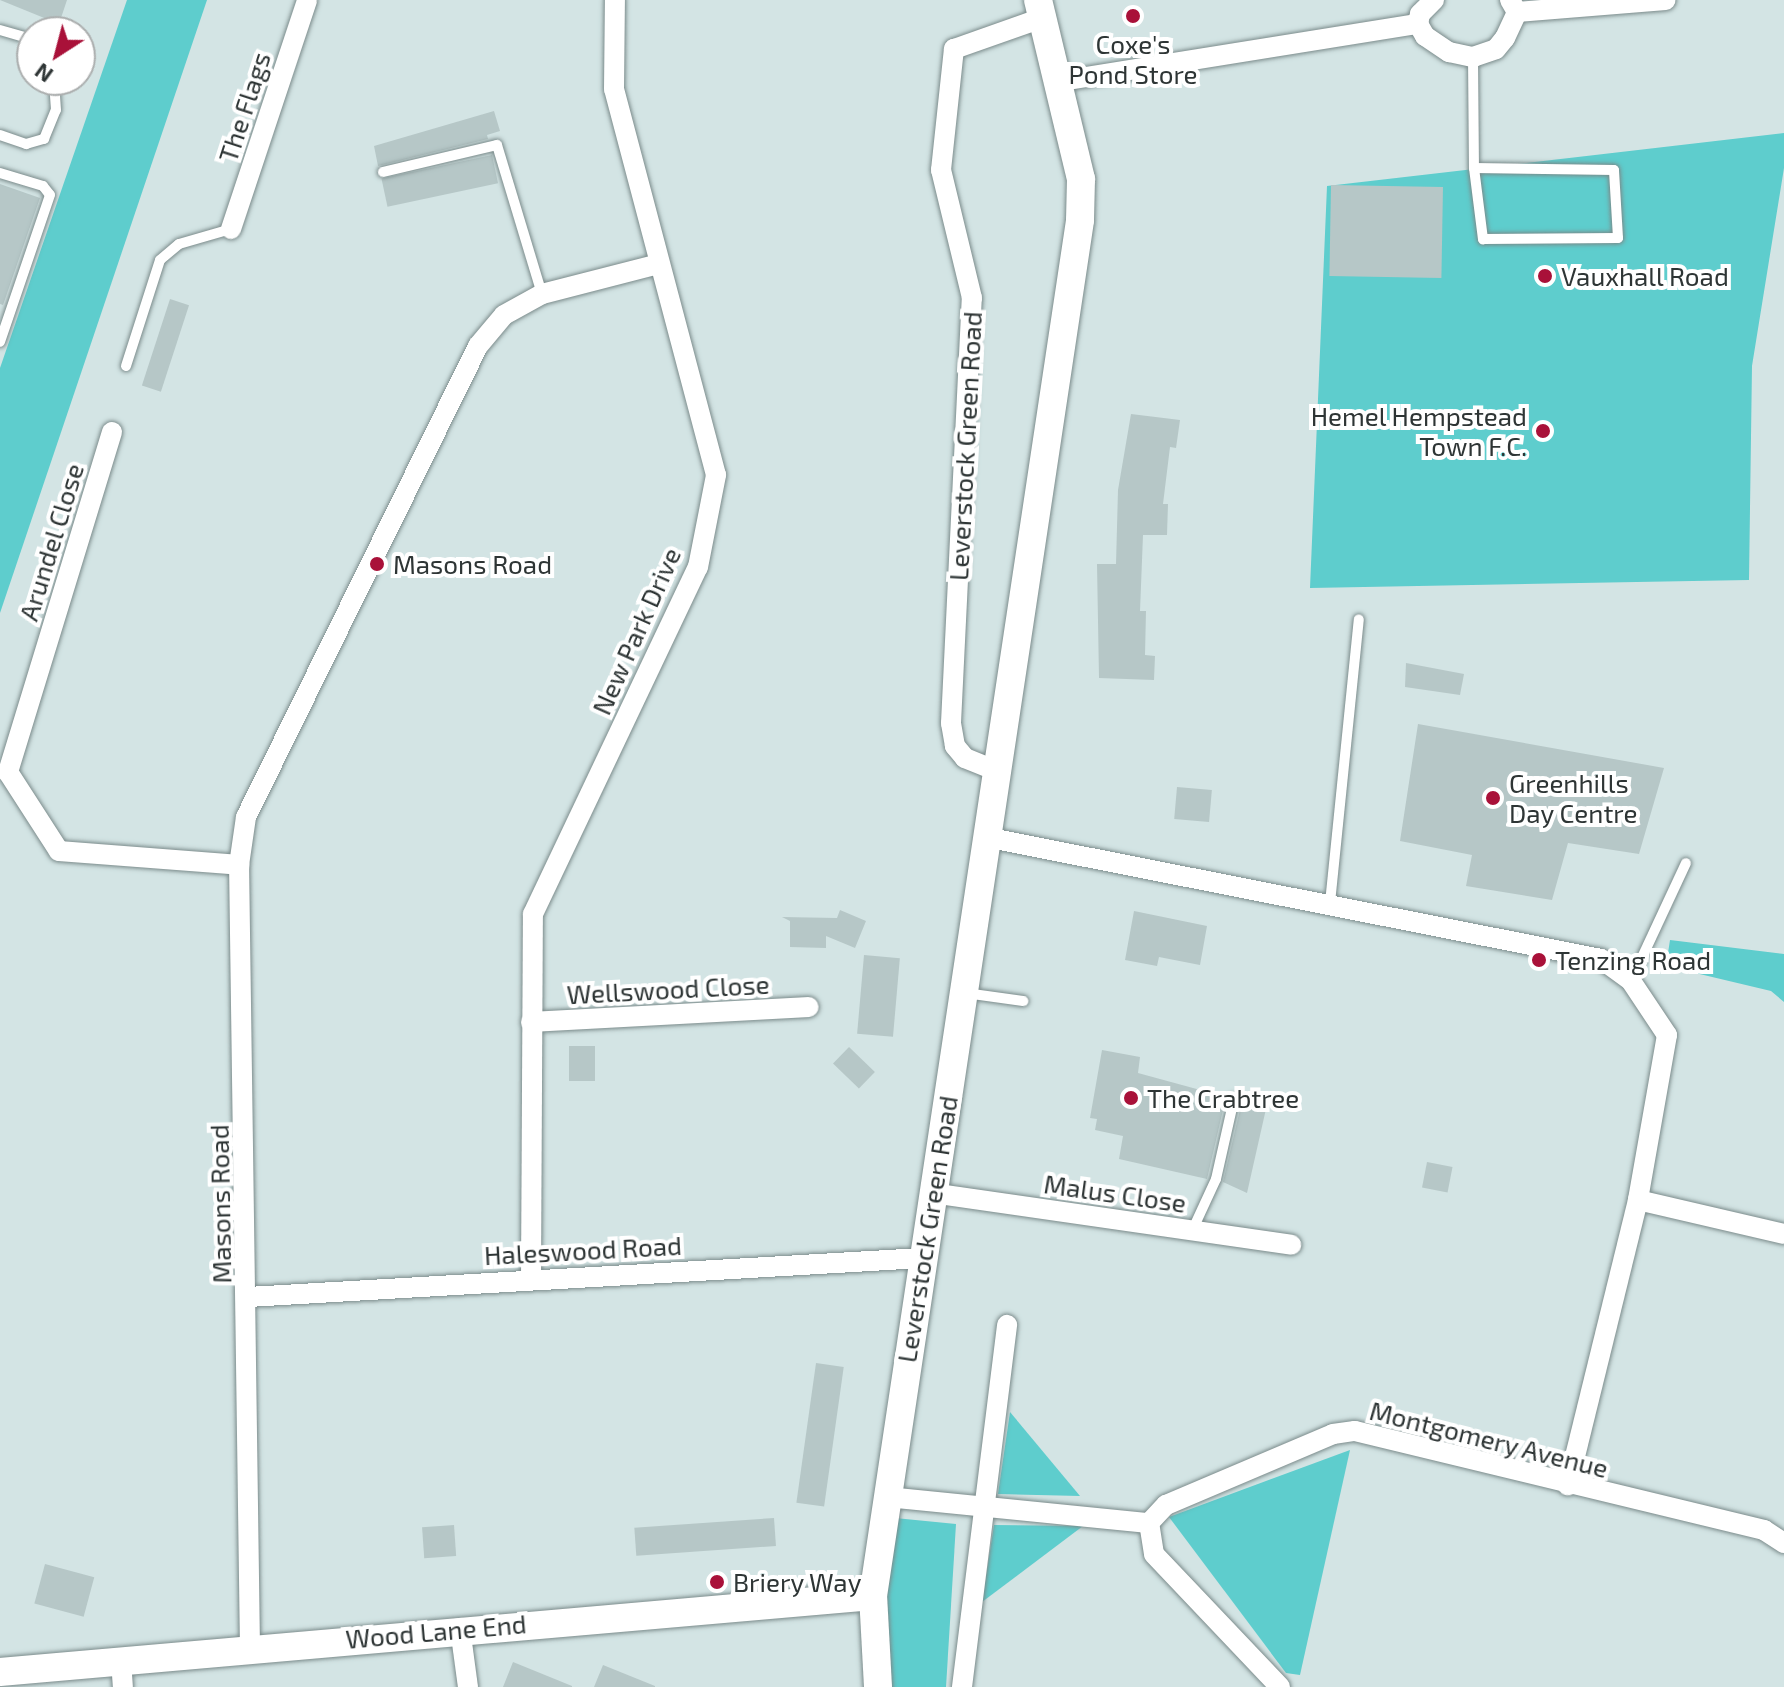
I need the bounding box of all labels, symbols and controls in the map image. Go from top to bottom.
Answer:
marker: Coxe's Pond Store [1124,7,1142,25]
north arrow [16,16,96,96]
place label: Coxe's Pond Store [1069,28,1197,90]
street label: The Flags [212,48,276,166]
text: N [29,59,57,89]
place label: Vauxhall Road [1561,260,1729,292]
marker: Vauxhall Road [1536,267,1554,285]
street label: Leverstock Green Road [942,310,988,582]
place label: Hemel Hempstead Town F.C. [1310,400,1527,462]
marker: Hemel Hempstead Town F.C. [1534,422,1552,440]
street label: Arundel Close [12,459,90,625]
street label: New Park Drive [585,542,687,720]
place label: Masons Road [393,548,552,580]
marker: Masons Road [368,555,386,573]
place label: Greenhills Day Centre [1509,767,1638,828]
marker: Greenhills Day Centre [1484,789,1502,807]
place label: Tenzing Road [1555,944,1711,976]
marker: Tenzing Road [1530,951,1548,969]
street label: Wellswood Close [566,968,770,1010]
place label: The Crabtree [1147,1082,1299,1114]
marker: The Crabtree [1122,1089,1140,1107]
street label: Leverstock Green Road [890,1093,964,1365]
street label: Masons Road [203,1124,237,1284]
street label: Malus Close [1042,1168,1188,1218]
street label: Haleswood Road [483,1229,683,1271]
street label: Montgomery Avenue [1366,1394,1612,1484]
place label: Briery Way [733,1566,862,1598]
marker: Briery Way [708,1573,726,1591]
street label: Wood Lane End [344,1608,528,1654]

